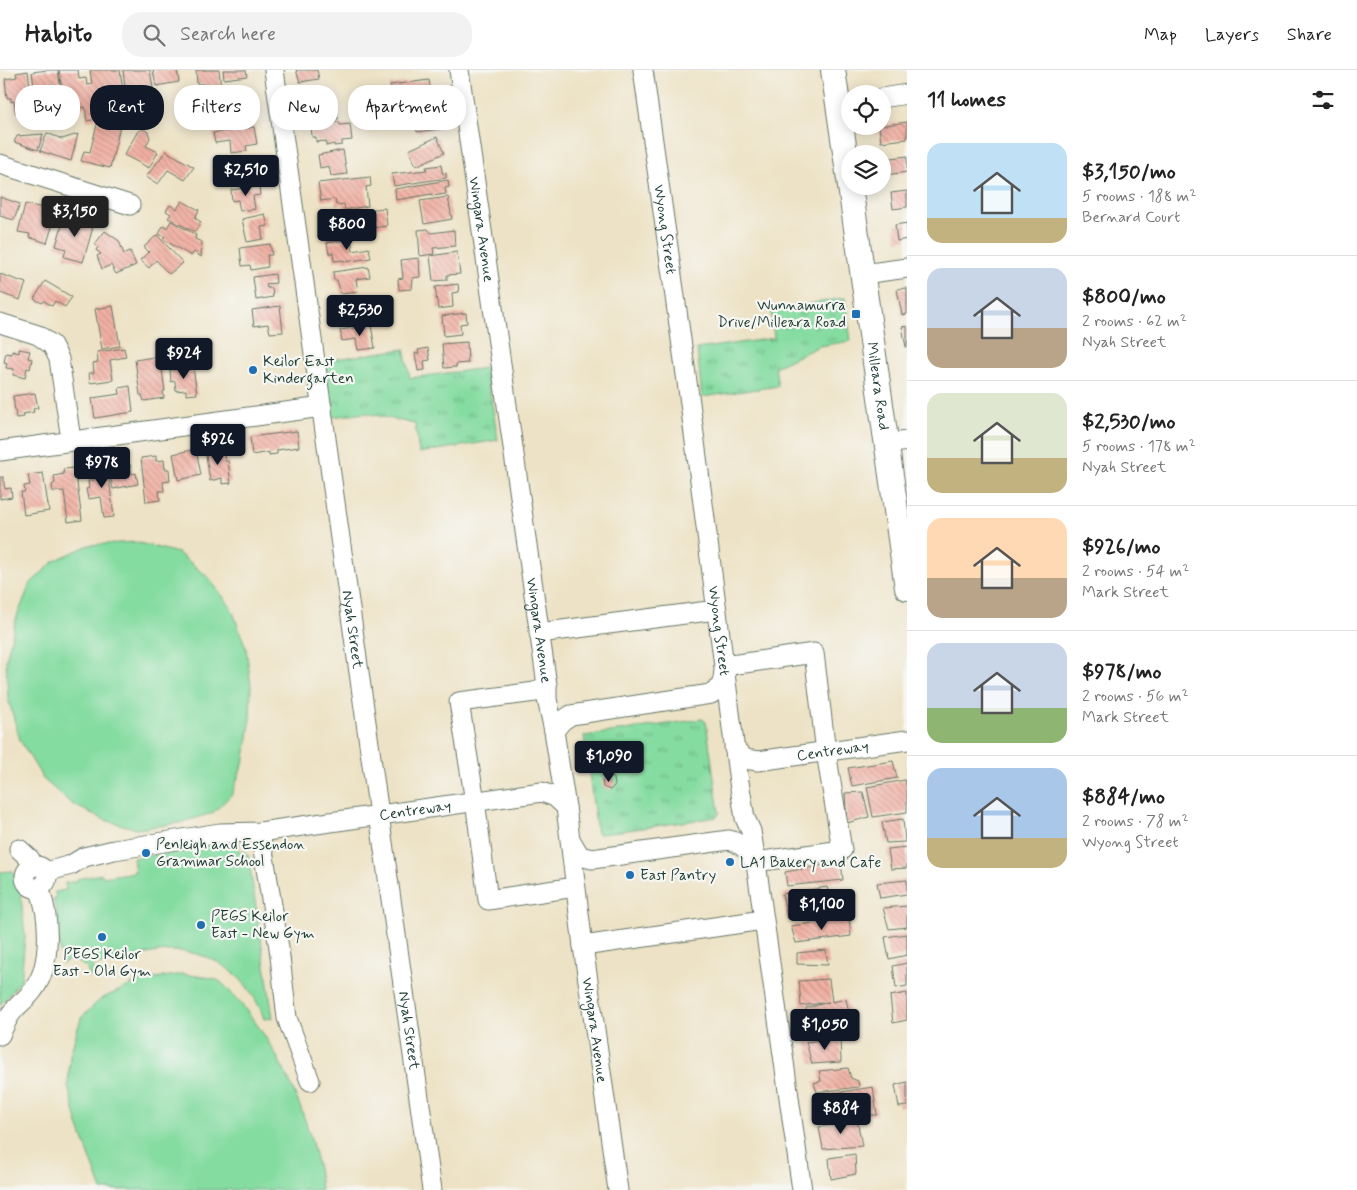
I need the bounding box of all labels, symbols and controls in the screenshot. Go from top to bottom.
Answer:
search box [122,12,472,57]
text: Habito [25,19,92,50]
icon: search [140,21,168,49]
text: Search here [180,22,276,47]
text: Map [1144,23,1177,47]
text: Layers [1205,23,1259,47]
text: Share [1287,23,1332,47]
chip: Buy [15,85,80,130]
chip: Rent [90,85,164,130]
chip: Filters [174,85,260,130]
chip: New [270,85,338,130]
chip: Apartment [348,85,466,130]
map controls [841,85,891,195]
button: locate [841,85,891,135]
text: 11 homes [927,86,1006,114]
icon: filters [1309,86,1337,114]
button: layers [841,145,891,195]
pin: $2,510 [205,154,287,197]
text: $3,150/mo [1082,158,1176,186]
text: $2,510 [224,160,268,181]
icon: home [967,163,1027,223]
street label: Wingara Avenue [463,176,498,283]
street label: Wyong Street [648,183,681,276]
text: 5 rooms · 188 m² [1082,186,1196,207]
pin: $3,150 [34,196,116,238]
text: $3,150 [53,201,97,222]
text: Bernard Court [1082,207,1180,228]
pin: $800 [317,208,377,251]
text: $800 [328,214,366,235]
text: $800/mo [1082,283,1166,311]
icon: home [967,288,1027,348]
pin: $2,530 [319,294,401,337]
place label: Wunnamurra Drive/Milleara Road [718,296,846,333]
text: $2,530 [338,300,382,321]
marker: Wunnamurra Drive/Milleara Road [850,308,862,320]
text: 2 rooms · 62 m² [1082,311,1187,332]
text: Nyah Street [1082,332,1166,353]
pin: $924 [154,338,214,380]
street label: Milleara Road [861,341,894,432]
text: $924 [166,343,202,364]
place label: Keilor East Kindergarten [263,352,354,390]
marker: Keilor East Kindergarten [247,364,259,376]
text: $2,530/mo [1082,408,1176,436]
icon: home [967,413,1027,473]
pin: $926 [188,424,248,466]
text: $926 [201,429,235,450]
text: 5 rooms · 178 m² [1082,436,1196,457]
pin: $978 [72,446,132,489]
text: $978 [85,452,119,473]
text: Nyah Street [1082,457,1166,478]
text: $926/mo [1082,533,1161,561]
icon: home [967,538,1027,598]
text: 2 rooms · 54 m² [1082,561,1189,582]
street label: Wingara Avenue [521,576,556,684]
text: Mark Street [1082,582,1169,603]
street label: Wyong Street [703,585,734,677]
street label: Nyah Street [336,589,367,670]
text: $978/mo [1082,658,1161,686]
icon: home [967,663,1027,723]
text: 2 rooms · 56 m² [1082,686,1189,707]
text: Mark Street [1082,707,1169,728]
street label: Centreway [796,737,870,766]
pin: $1,090 [568,740,650,783]
text: $1,090 [586,746,632,767]
text: $884/mo [1082,783,1165,811]
icon: home [967,788,1027,848]
street label: Centreway [378,796,452,826]
text: 2 rooms · 78 m² [1082,811,1189,832]
text: Wyong Street [1082,832,1178,853]
place label: Penleigh and Essendon Grammar School [156,835,305,872]
marker: Penleigh and Essendon Grammar School [140,847,152,859]
place label: LA1 Bakery and Cafe [740,853,882,873]
marker: LA1 Bakery and Cafe [724,856,736,868]
place label: East Pantry [640,866,716,886]
marker: East Pantry [624,869,636,881]
pin: $1,100 [781,888,863,931]
text: $1,100 [799,894,845,915]
place label: PEGS Keilor East - New Gym [211,907,315,944]
marker: PEGS Keilor East - New Gym [195,919,207,931]
marker: PEGS Keilor East - Old Gym [96,931,108,943]
place label: PEGS Keilor East - Old Gym [53,945,151,982]
street label: Wingara Avenue [577,976,612,1084]
street label: Nyah Street [393,990,424,1071]
pin: $1,050 [784,1008,866,1051]
text: $1,050 [801,1014,849,1035]
pin: $884 [811,1092,871,1135]
text: $884 [823,1098,859,1119]

